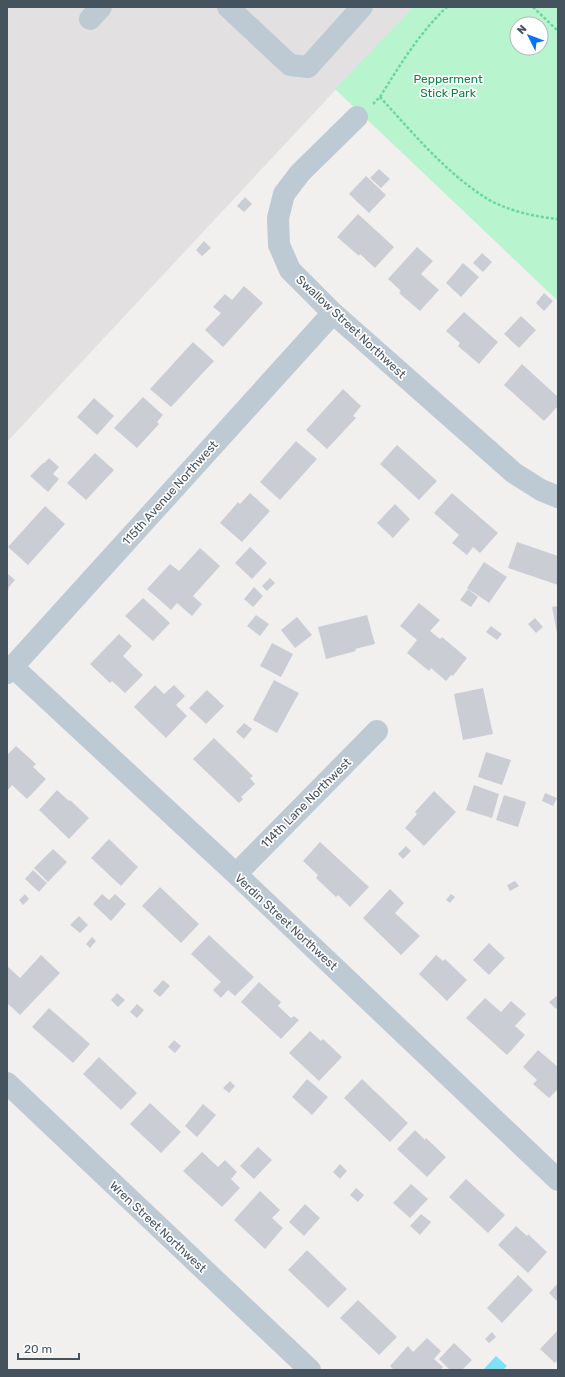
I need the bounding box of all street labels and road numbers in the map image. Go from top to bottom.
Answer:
street label: Swallow Street Northwest [293,273,409,382]
street label: 115th Avenue Northwest [119,438,221,548]
street label: 114th Lane Northwest [258,755,354,851]
street label: Verdin Street Northwest [232,871,340,973]
street label: Wren Street Northwest [107,1179,209,1276]

